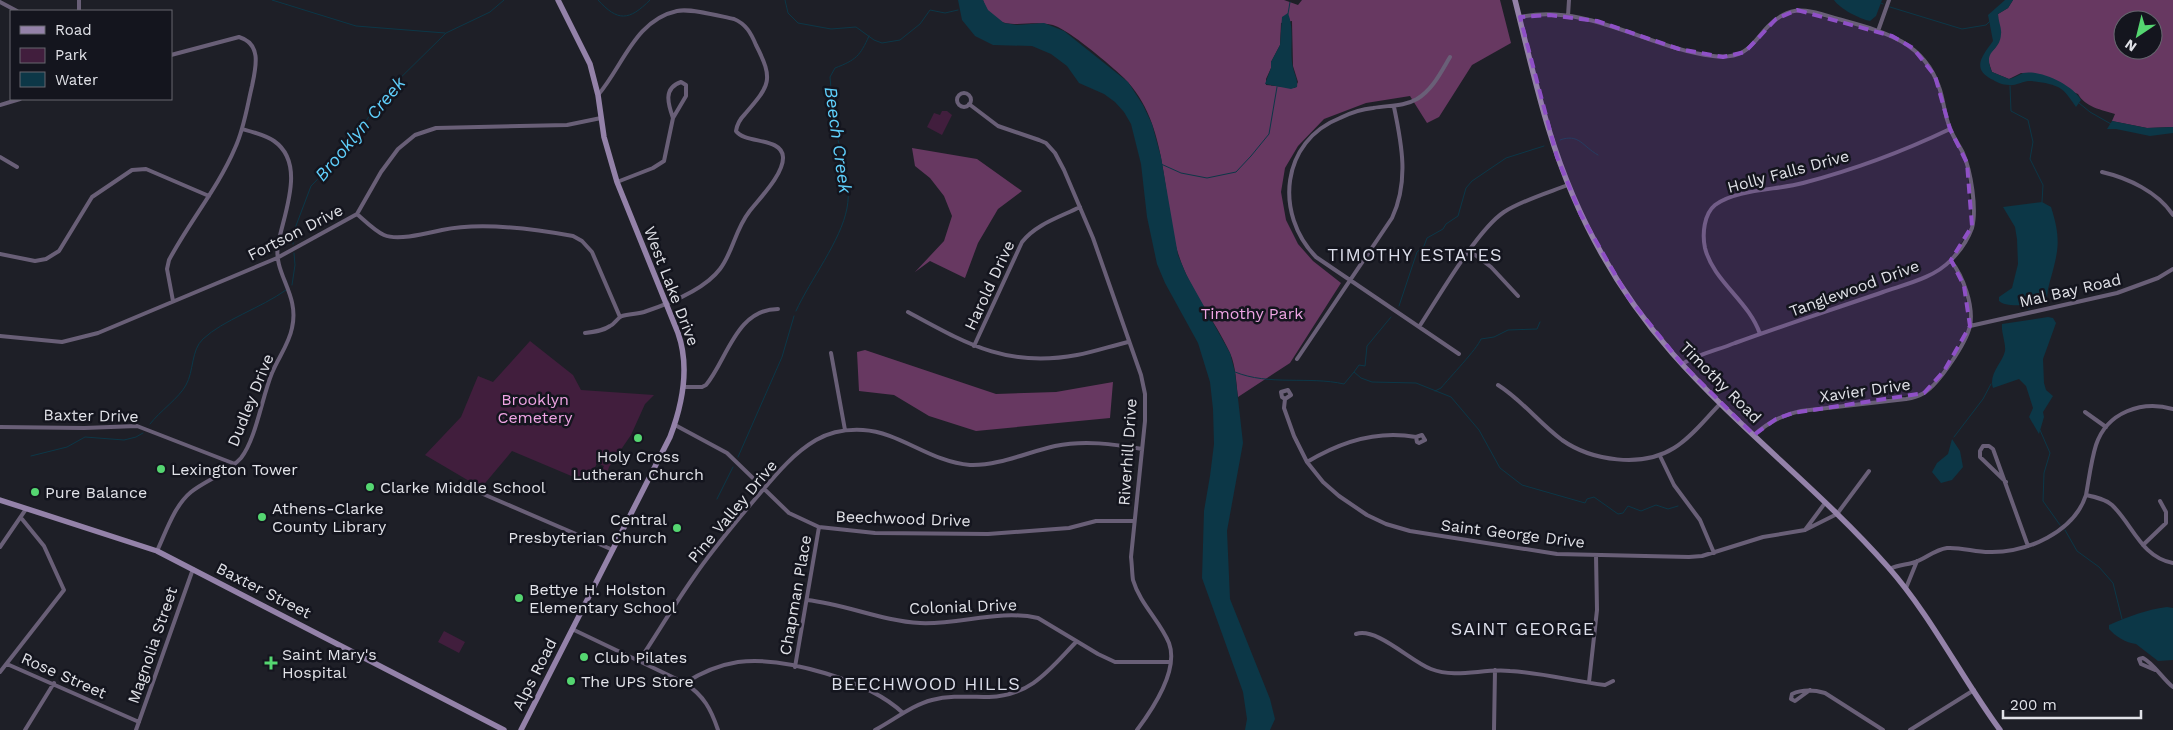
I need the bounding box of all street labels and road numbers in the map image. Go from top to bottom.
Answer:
street label: Holly Falls Drive [1725,146,1851,197]
street label: Fortson Drive [244,200,346,265]
street label: West Lake Drive [640,224,703,349]
street label: Harold Drive [960,237,1019,333]
street label: Tanglewood Drive [1787,256,1922,321]
street label: Mal Bay Road [2017,270,2123,311]
street label: Timothy Road [1676,338,1765,427]
street label: Dudley Drive [223,351,278,449]
street label: Xavier Drive [1818,375,1912,406]
street label: Riverhill Drive [1114,398,1141,506]
street label: Baxter Drive [43,405,139,426]
street label: Pine Valley Drive [684,456,781,567]
street label: Beechwood Drive [835,507,971,530]
street label: Saint George Drive [1440,515,1586,552]
street label: Chapman Place [776,534,815,657]
street label: Baxter Street [213,558,315,623]
street label: Magnolia Street [124,584,181,706]
street label: Colonial Drive [909,595,1017,618]
street label: Alps Road [508,635,561,713]
street label: Rose Street [18,648,110,703]

